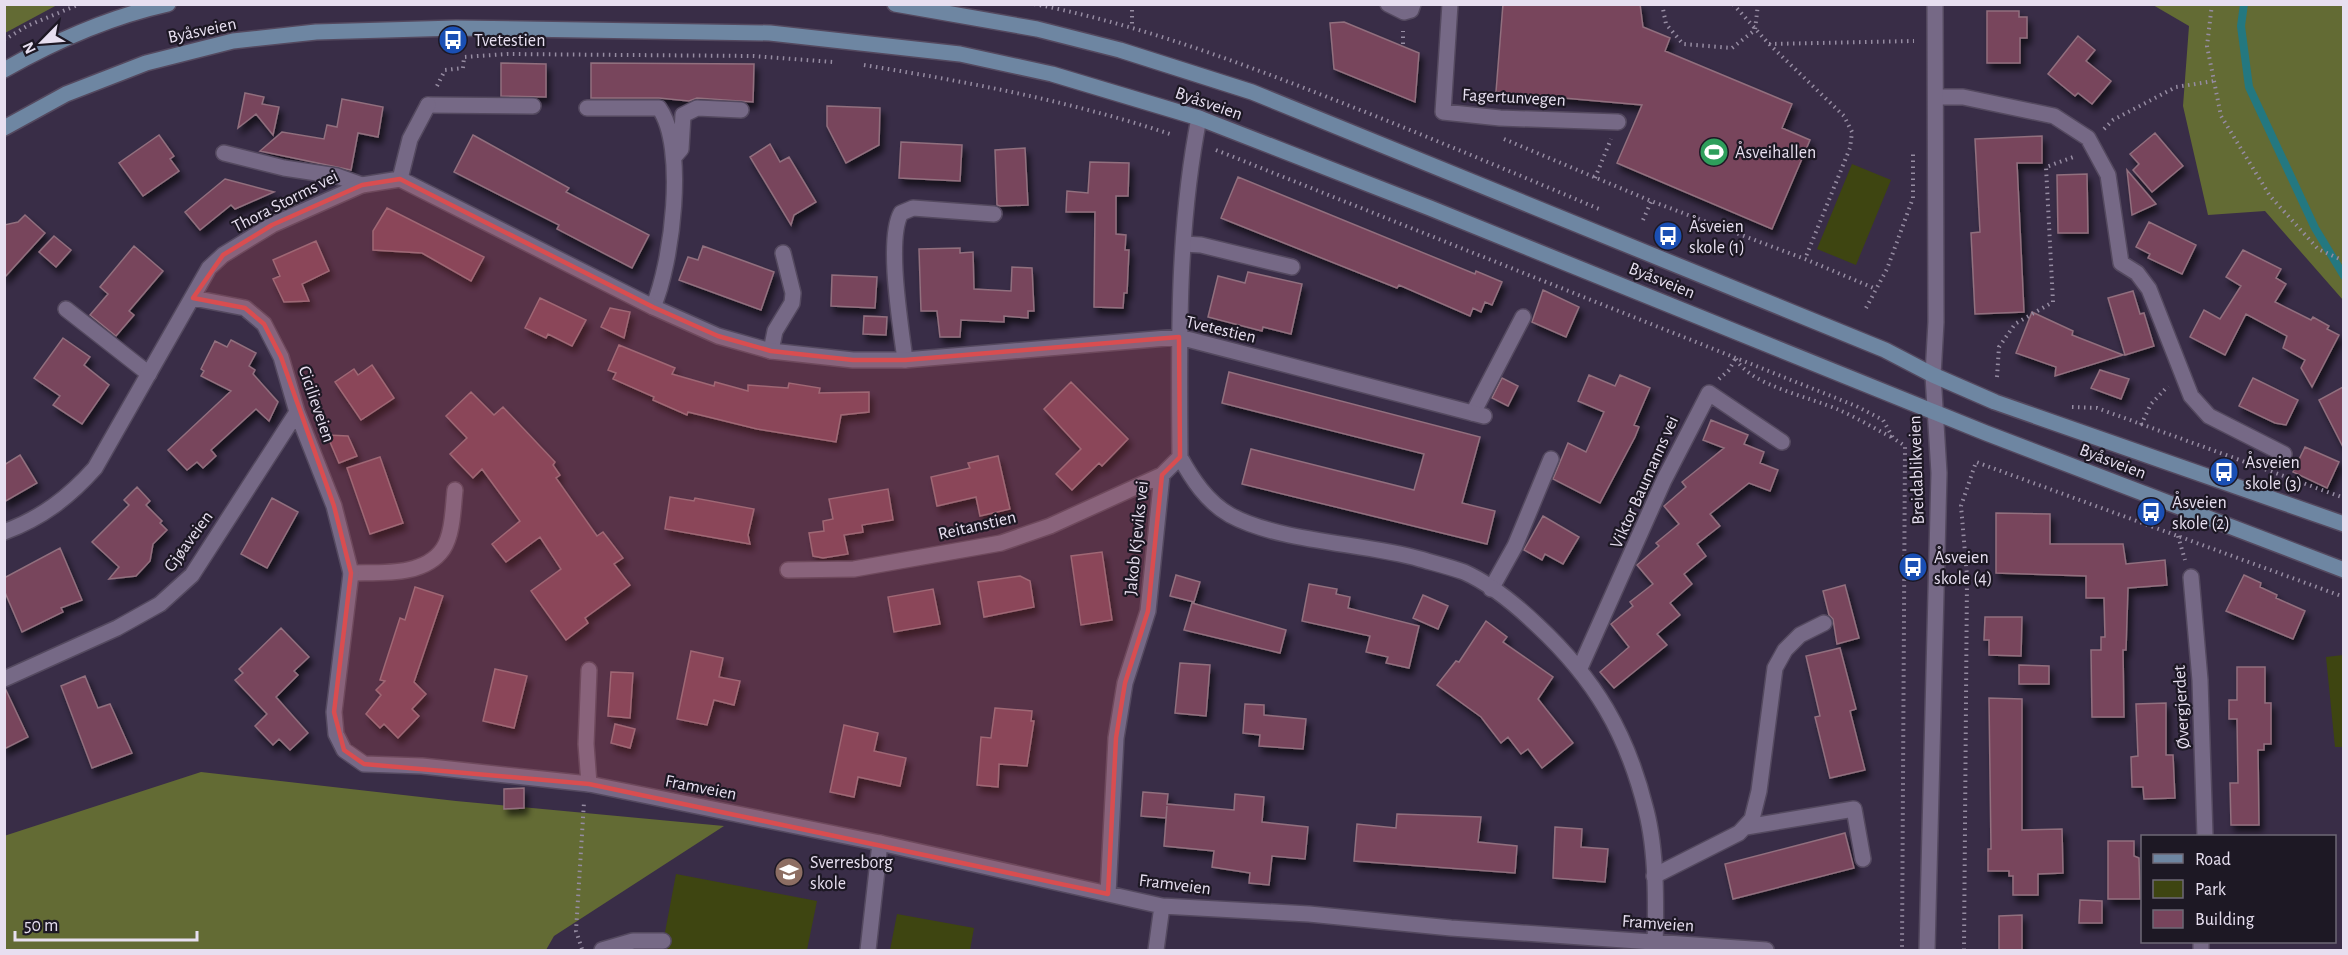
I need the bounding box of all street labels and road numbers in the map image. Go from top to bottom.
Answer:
street label: Byåsveien [166,15,238,47]
street label: Byåsveien [1173,84,1245,124]
street label: Fagertunvegen [1462,86,1566,110]
street label: Thora Storms vei [230,168,341,236]
street label: Byåsveien [1626,260,1697,302]
street label: Tvetestien [1184,313,1258,347]
street label: Cicilieveien [295,364,338,445]
street label: Viktor Baumanns vei [1608,413,1682,551]
street label: Breidablikveien [1906,415,1928,525]
street label: Byåsveien [2077,441,2148,483]
street label: Jakob Kjeviks vei [1122,480,1152,596]
street label: Gjøaveien [161,508,217,575]
street label: Reitanstien [936,508,1018,544]
street label: Øvergjerdet [2171,664,2193,749]
street label: Framveien [663,772,738,804]
street label: Framveien [1138,872,1212,898]
street label: Framveien [1621,912,1695,936]

